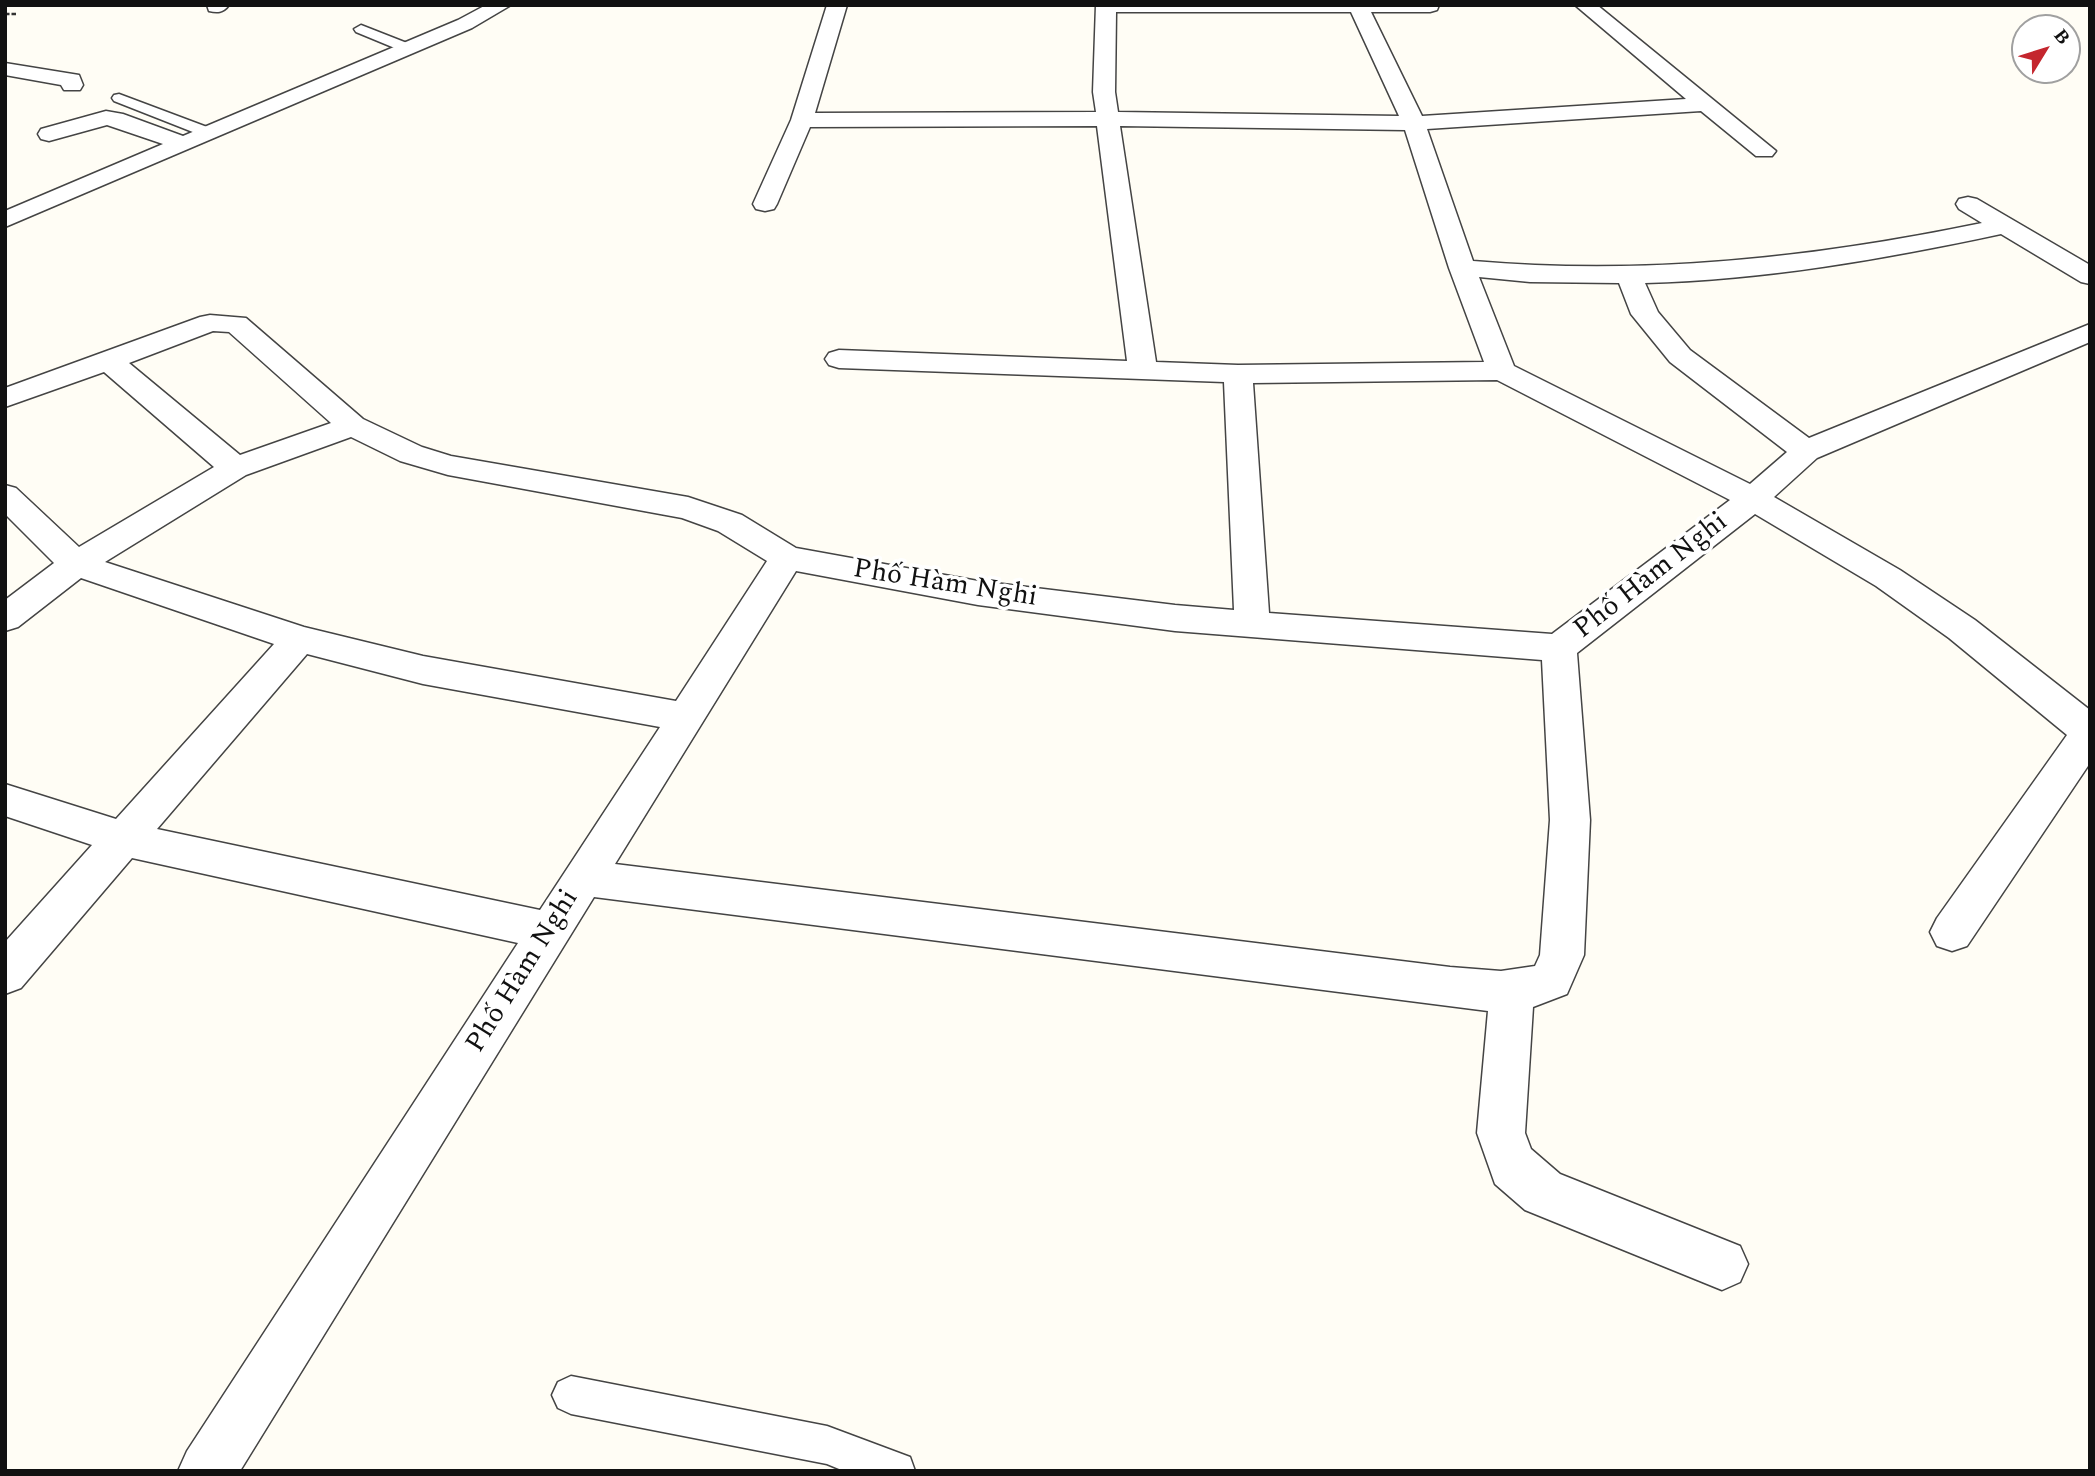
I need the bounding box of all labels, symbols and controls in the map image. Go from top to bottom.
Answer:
north arrow [2011,14,2081,84]
text: B [2046,23,2077,51]
street label: Phố Hàm Nghi [1568,506,1736,648]
street label: Phố Hàm Nghi [851,554,1039,616]
street label: Phố Hàm Nghi [460,884,588,1060]

